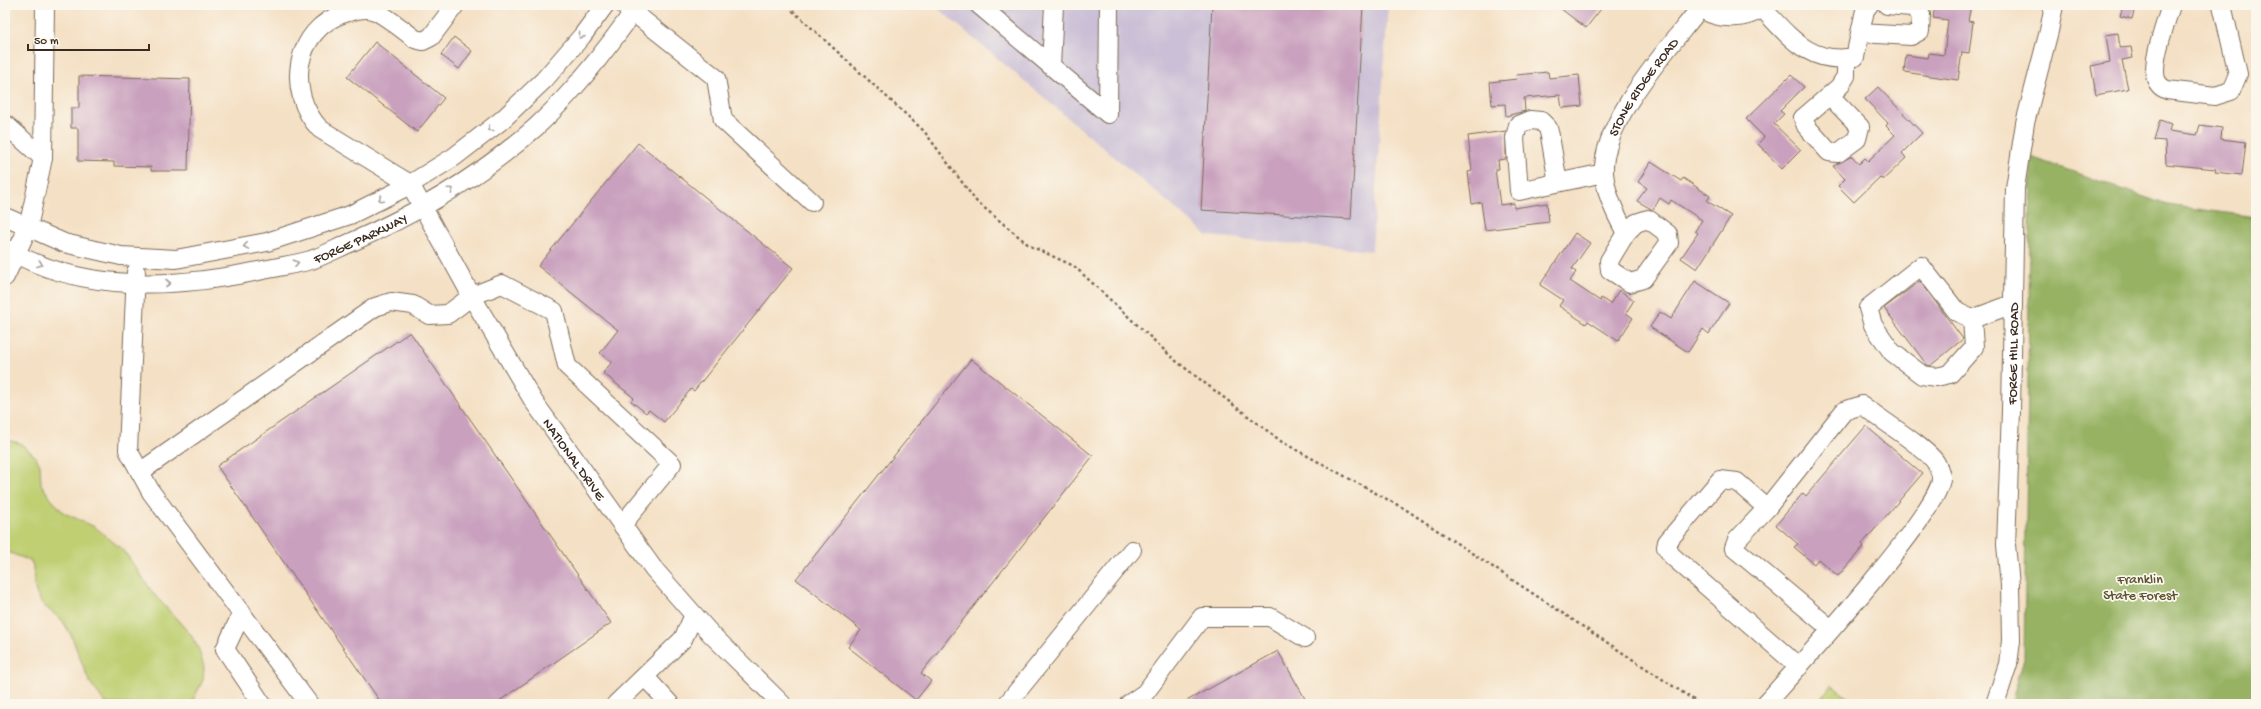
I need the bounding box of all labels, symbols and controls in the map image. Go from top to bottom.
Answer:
scale bar [28,26,149,52]
one-way arrow [579,32,586,39]
text: 50 m [34,35,59,49]
street label: STONE RIDGE ROAD [1606,35,1684,139]
one-way arrow [488,124,495,131]
one-way arrow [447,187,454,195]
one-way arrow [378,194,386,202]
street label: FORGE PARKWAY [311,211,411,270]
one-way arrow [243,241,249,250]
one-way arrow [293,259,299,267]
one-way arrow [37,260,44,268]
one-way arrow [165,279,171,287]
street label: FORGE HILL ROAD [2005,302,2024,406]
street label: NATIONAL DRIVE [538,416,609,506]
park label: Franklin State Forest [2103,572,2178,605]

